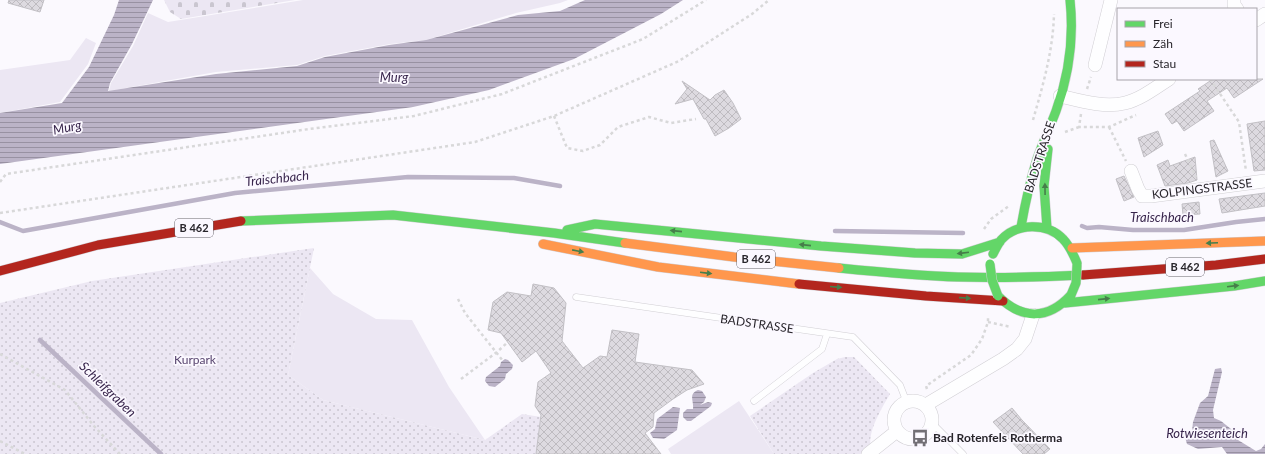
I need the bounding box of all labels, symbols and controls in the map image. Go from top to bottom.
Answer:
legend [1117,8,1257,80]
text: Frei [1153,16,1173,31]
text: Zäh [1153,36,1173,51]
text: Stau [1153,56,1176,71]
water label: Murg [380,69,409,85]
water label: Murg [51,116,83,138]
street label: BADSTRASSE [1021,119,1058,194]
water label: Traischbach [244,167,310,189]
street label: KOLPINGSTRASSE [1151,175,1253,202]
one-way arrow [1042,182,1048,195]
water label: Traischbach [1130,209,1194,225]
road number: B 462 [175,219,213,237]
one-way arrow [670,228,682,235]
one-way arrow [1205,240,1218,246]
one-way arrow [799,242,811,248]
one-way arrow [572,248,584,254]
road number: B 462 [737,250,775,268]
one-way arrow [956,250,969,256]
road number: B 462 [1166,258,1204,276]
one-way arrow [700,270,712,276]
one-way arrow [1227,283,1239,289]
one-way arrow [830,284,842,291]
one-way arrow [959,295,971,302]
one-way arrow [1097,296,1110,302]
street label: BADSTRASSE [719,311,795,336]
park label: Kurpark [174,352,217,367]
water label: Schleifgraben [76,358,140,420]
water label: Rotwiesenteich [1166,425,1248,441]
bus stop icon: Bad Rotenfels Rotherma [910,428,930,448]
place label: Bad Rotenfels Rotherma [933,430,1062,445]

